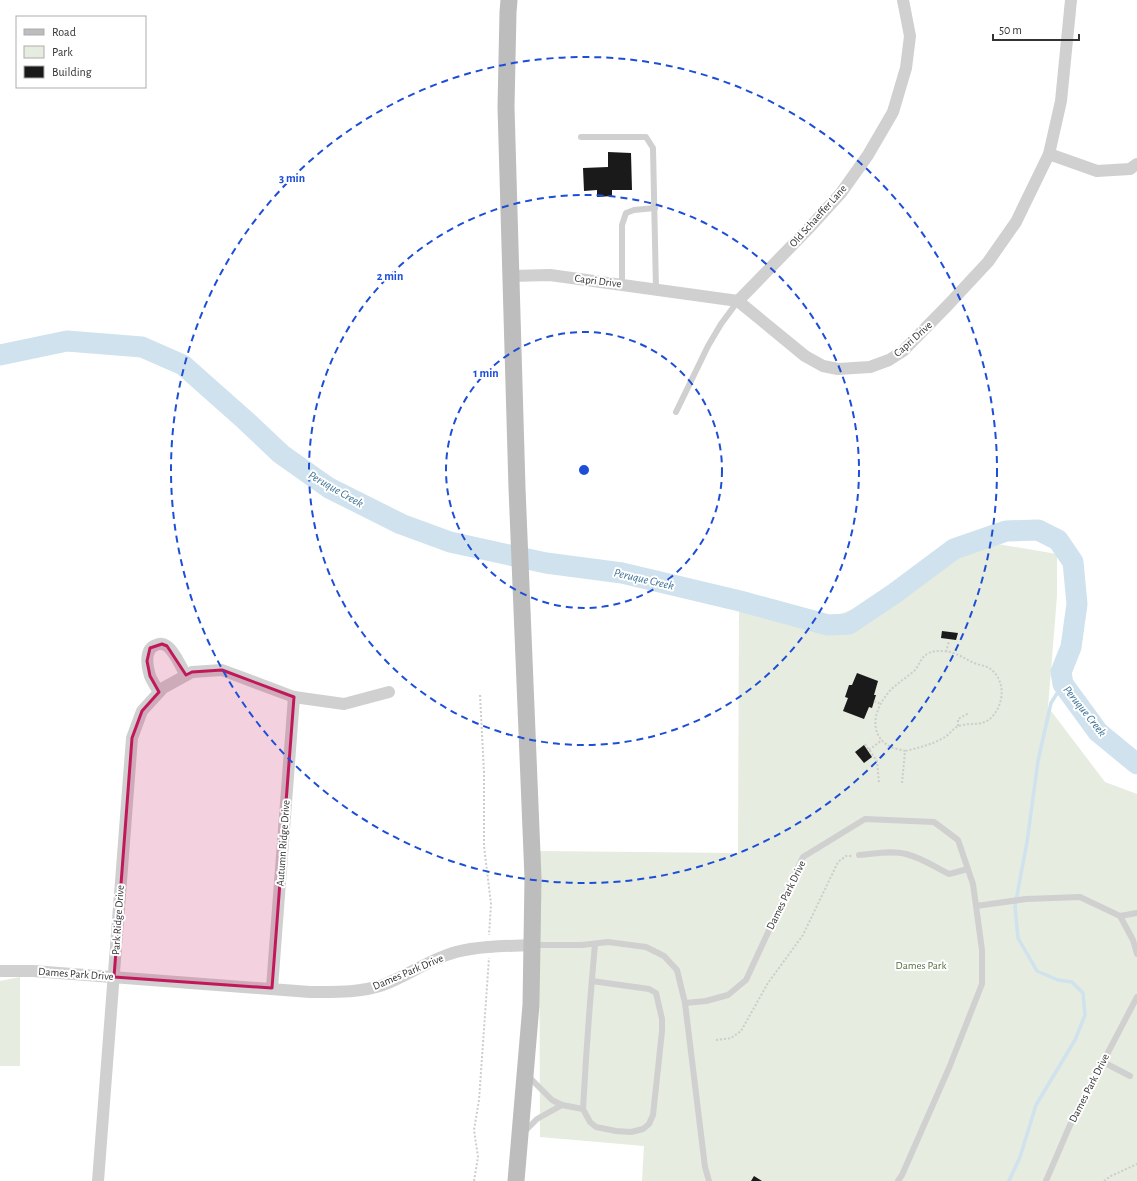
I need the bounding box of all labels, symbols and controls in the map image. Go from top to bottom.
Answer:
legend [16,16,146,88]
scale bar [993,16,1079,42]
text: 50 m [999,24,1022,36]
text: Road [52,26,76,38]
text: Park [52,46,73,58]
text: Building [52,66,92,78]
text: 3 min [279,172,305,184]
street label: Old Schaeffer Lane [787,183,849,249]
text: 2 min [377,270,403,282]
street label: Capri Drive [574,273,622,289]
street label: Capri Drive [892,319,934,359]
text: 1 min [473,367,499,379]
centre of rings [577,463,591,477]
water label: Peruque Creek [306,469,366,511]
water label: Peruque Creek [613,566,676,593]
water label: Peruque Creek [1060,684,1109,739]
street label: Autumn Ridge Drive [274,799,292,887]
street label: Dames Park Drive [765,859,807,931]
street label: Park Ridge Drive [110,885,126,955]
street label: Dames Park Drive [371,952,445,992]
park label: Dames Park [896,960,946,971]
street label: Dames Park Drive [38,966,114,982]
street label: Dames Park Drive [1067,1052,1111,1124]

